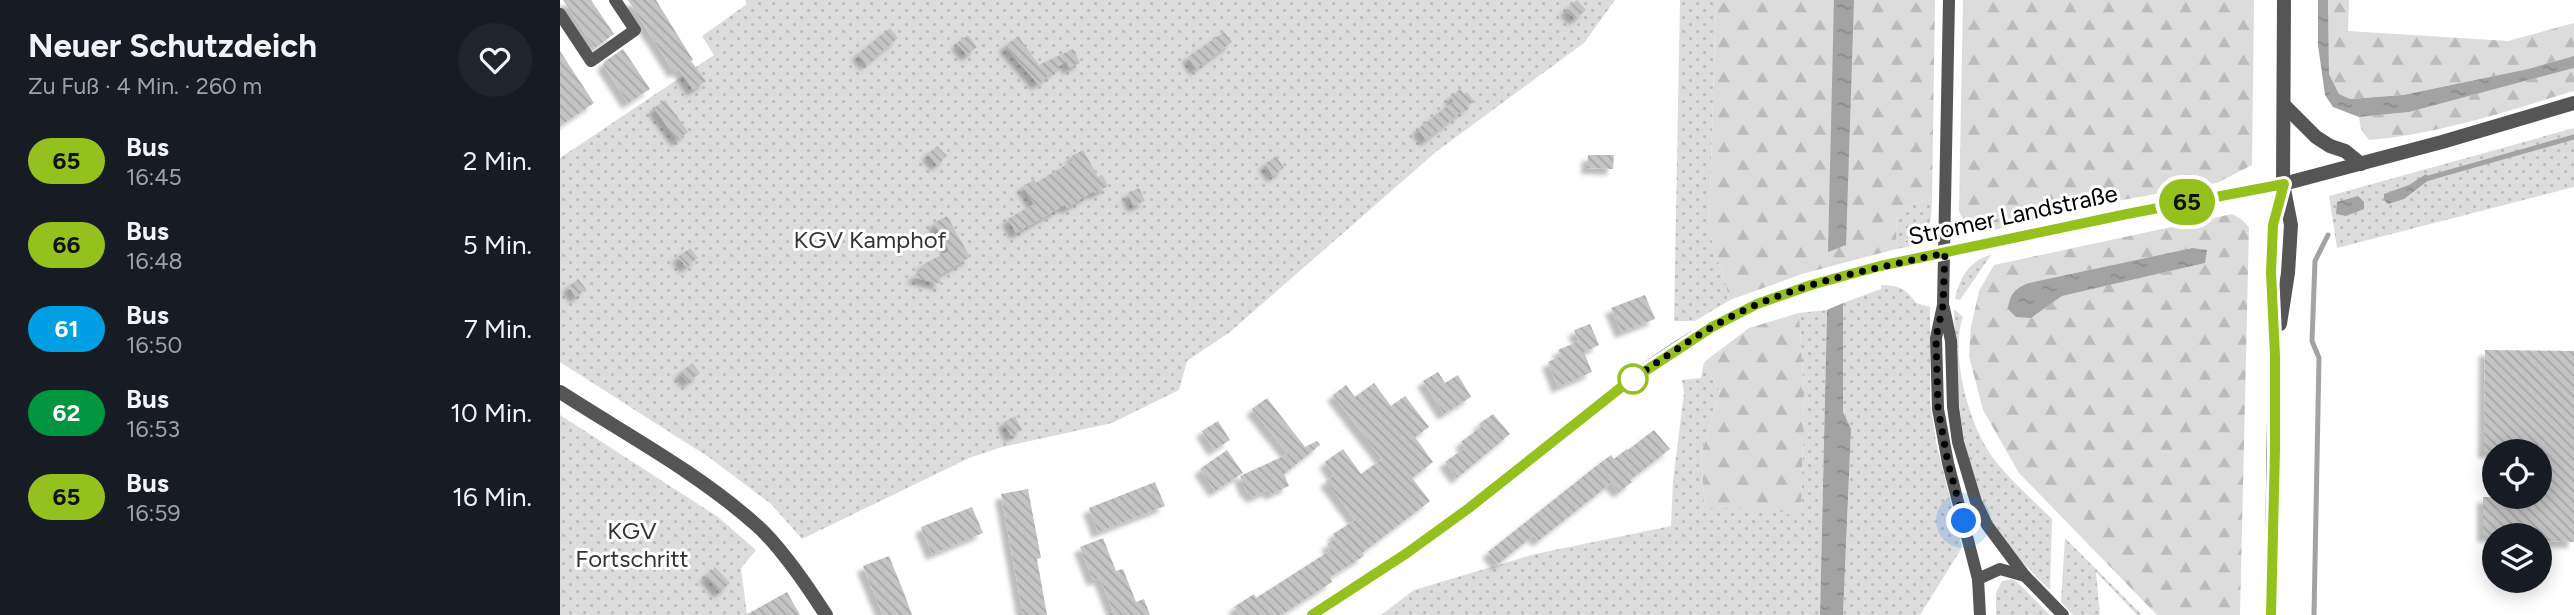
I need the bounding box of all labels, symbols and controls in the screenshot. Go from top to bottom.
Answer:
button: heart [458,23,532,97]
text: Neuer Schutzdeich [28,26,317,65]
text: Zu Fuß · 4 Min. · 260 m [28,72,262,100]
text: Bus [126,131,169,163]
text: 2 Min. [463,145,532,177]
text: 65 [53,146,80,175]
text: 16:45 [126,163,182,191]
street label: Stromer Landstraße [1906,178,2120,251]
line badge: 65 [2156,179,2218,225]
text: 65 [2173,187,2201,216]
text: Bus [126,215,169,247]
park label: KGV Kamphof [794,225,947,254]
text: 5 Min. [463,229,532,261]
text: 66 [53,230,80,259]
text: 16:48 [126,247,183,275]
text: Bus [126,299,169,331]
text: 7 Min. [464,313,532,345]
text: 61 [54,314,79,343]
text: 16:50 [126,331,182,359]
unlabelled marker [1618,364,1648,394]
text: Bus [126,383,169,415]
text: 10 Min. [450,397,532,429]
text: 62 [53,398,80,427]
text: 16:53 [126,415,180,443]
map controls [2482,439,2552,593]
button: locate [2482,439,2552,509]
text: Bus [126,467,169,499]
text: 16 Min. [452,481,532,513]
text: 65 [53,482,80,511]
text: 16:59 [126,499,181,527]
your location [1946,503,1981,538]
park label: KGV Fortschritt [575,516,689,573]
button: layers [2482,523,2552,593]

